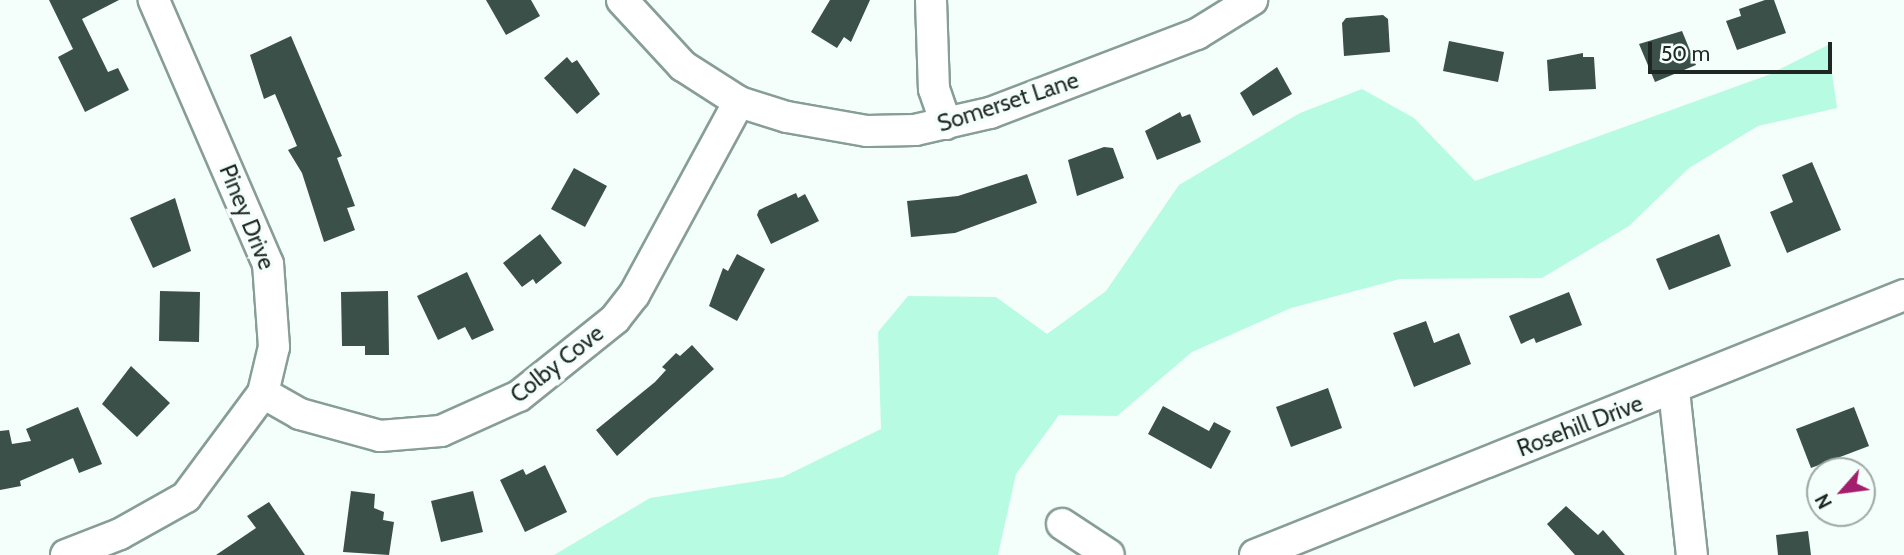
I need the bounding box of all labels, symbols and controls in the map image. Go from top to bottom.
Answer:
scale bar [1652,28,1836,72]
text: 50 m [1661,41,1710,66]
street label: Somerset Lane [934,66,1082,138]
street label: Piney Drive [213,160,281,274]
street label: Colby Cove [505,319,609,409]
street label: Rosehill Drive [1513,389,1647,463]
north arrow [1806,457,1876,527]
text: N [1810,490,1837,512]

